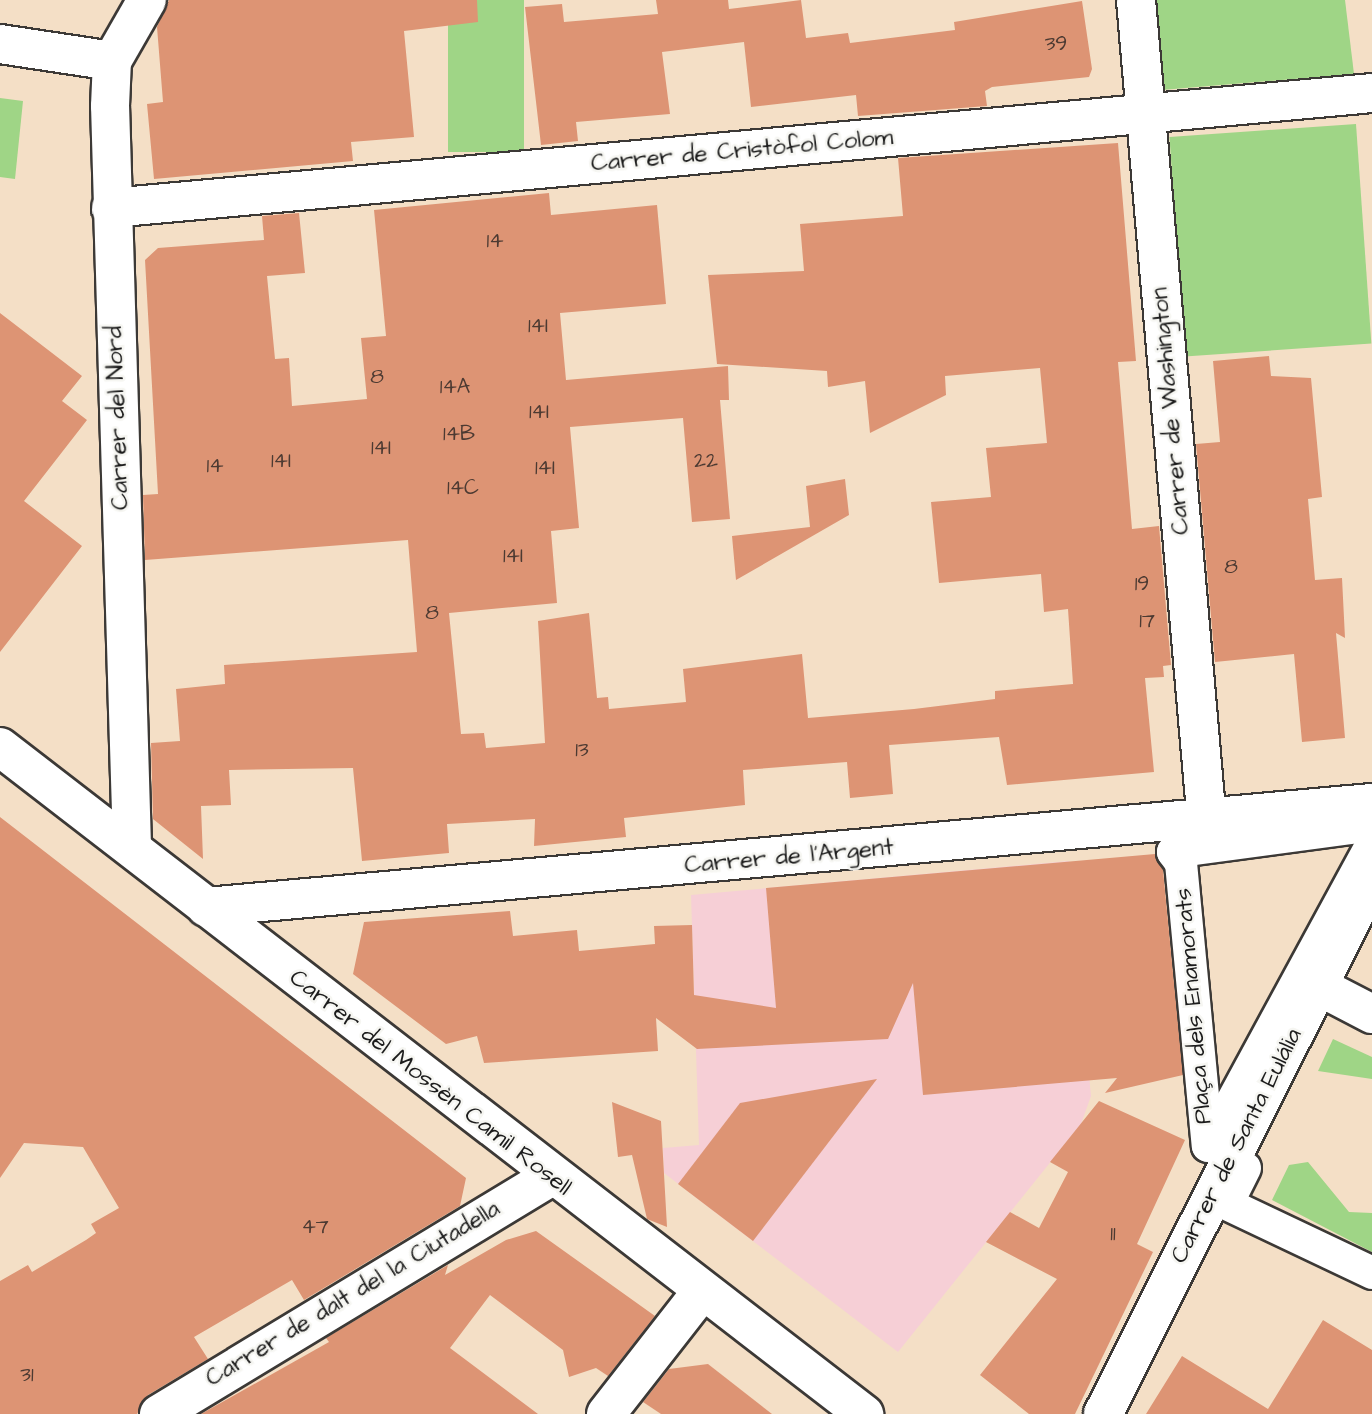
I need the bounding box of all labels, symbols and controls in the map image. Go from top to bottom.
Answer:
house number: 39 [1045,31,1067,57]
street label: Carrer de Cristòfol Colom [590,123,894,179]
house number: 14 [487,228,503,254]
street label: Carrer de Washington [1146,286,1196,536]
house number: 14I [528,313,548,339]
street label: Carrer del Nord [100,325,136,511]
house number: 8 [370,364,384,390]
house number: 14A [440,374,470,400]
house number: 14I [529,399,549,425]
house number: 14B [443,421,475,447]
house number: 14I [371,435,391,461]
house number: 14I [271,448,291,474]
house number: 22 [694,448,718,474]
house number: 14 [207,453,223,479]
house number: 14I [535,455,555,481]
house number: 14C [447,475,479,501]
house number: 14I [503,543,523,569]
house number: 8 [1224,554,1238,580]
house number: 19 [1135,571,1149,597]
house number: 8 [425,600,439,626]
house number: 17 [1139,608,1155,634]
house number: 13 [575,737,589,763]
street label: Carrer de l'Argent [683,834,895,880]
street label: Plaça dels Enamorats [1169,887,1219,1125]
street label: Carrer del Mossèn Camil Rosell [283,964,577,1202]
street label: Carrer de Santa Eulália [1165,1024,1309,1268]
street label: Carrer de dalt del la Ciutadella [201,1195,505,1393]
house number: 47 [301,1214,329,1240]
house number: 11 [1110,1221,1116,1247]
house number: 31 [20,1362,34,1388]

